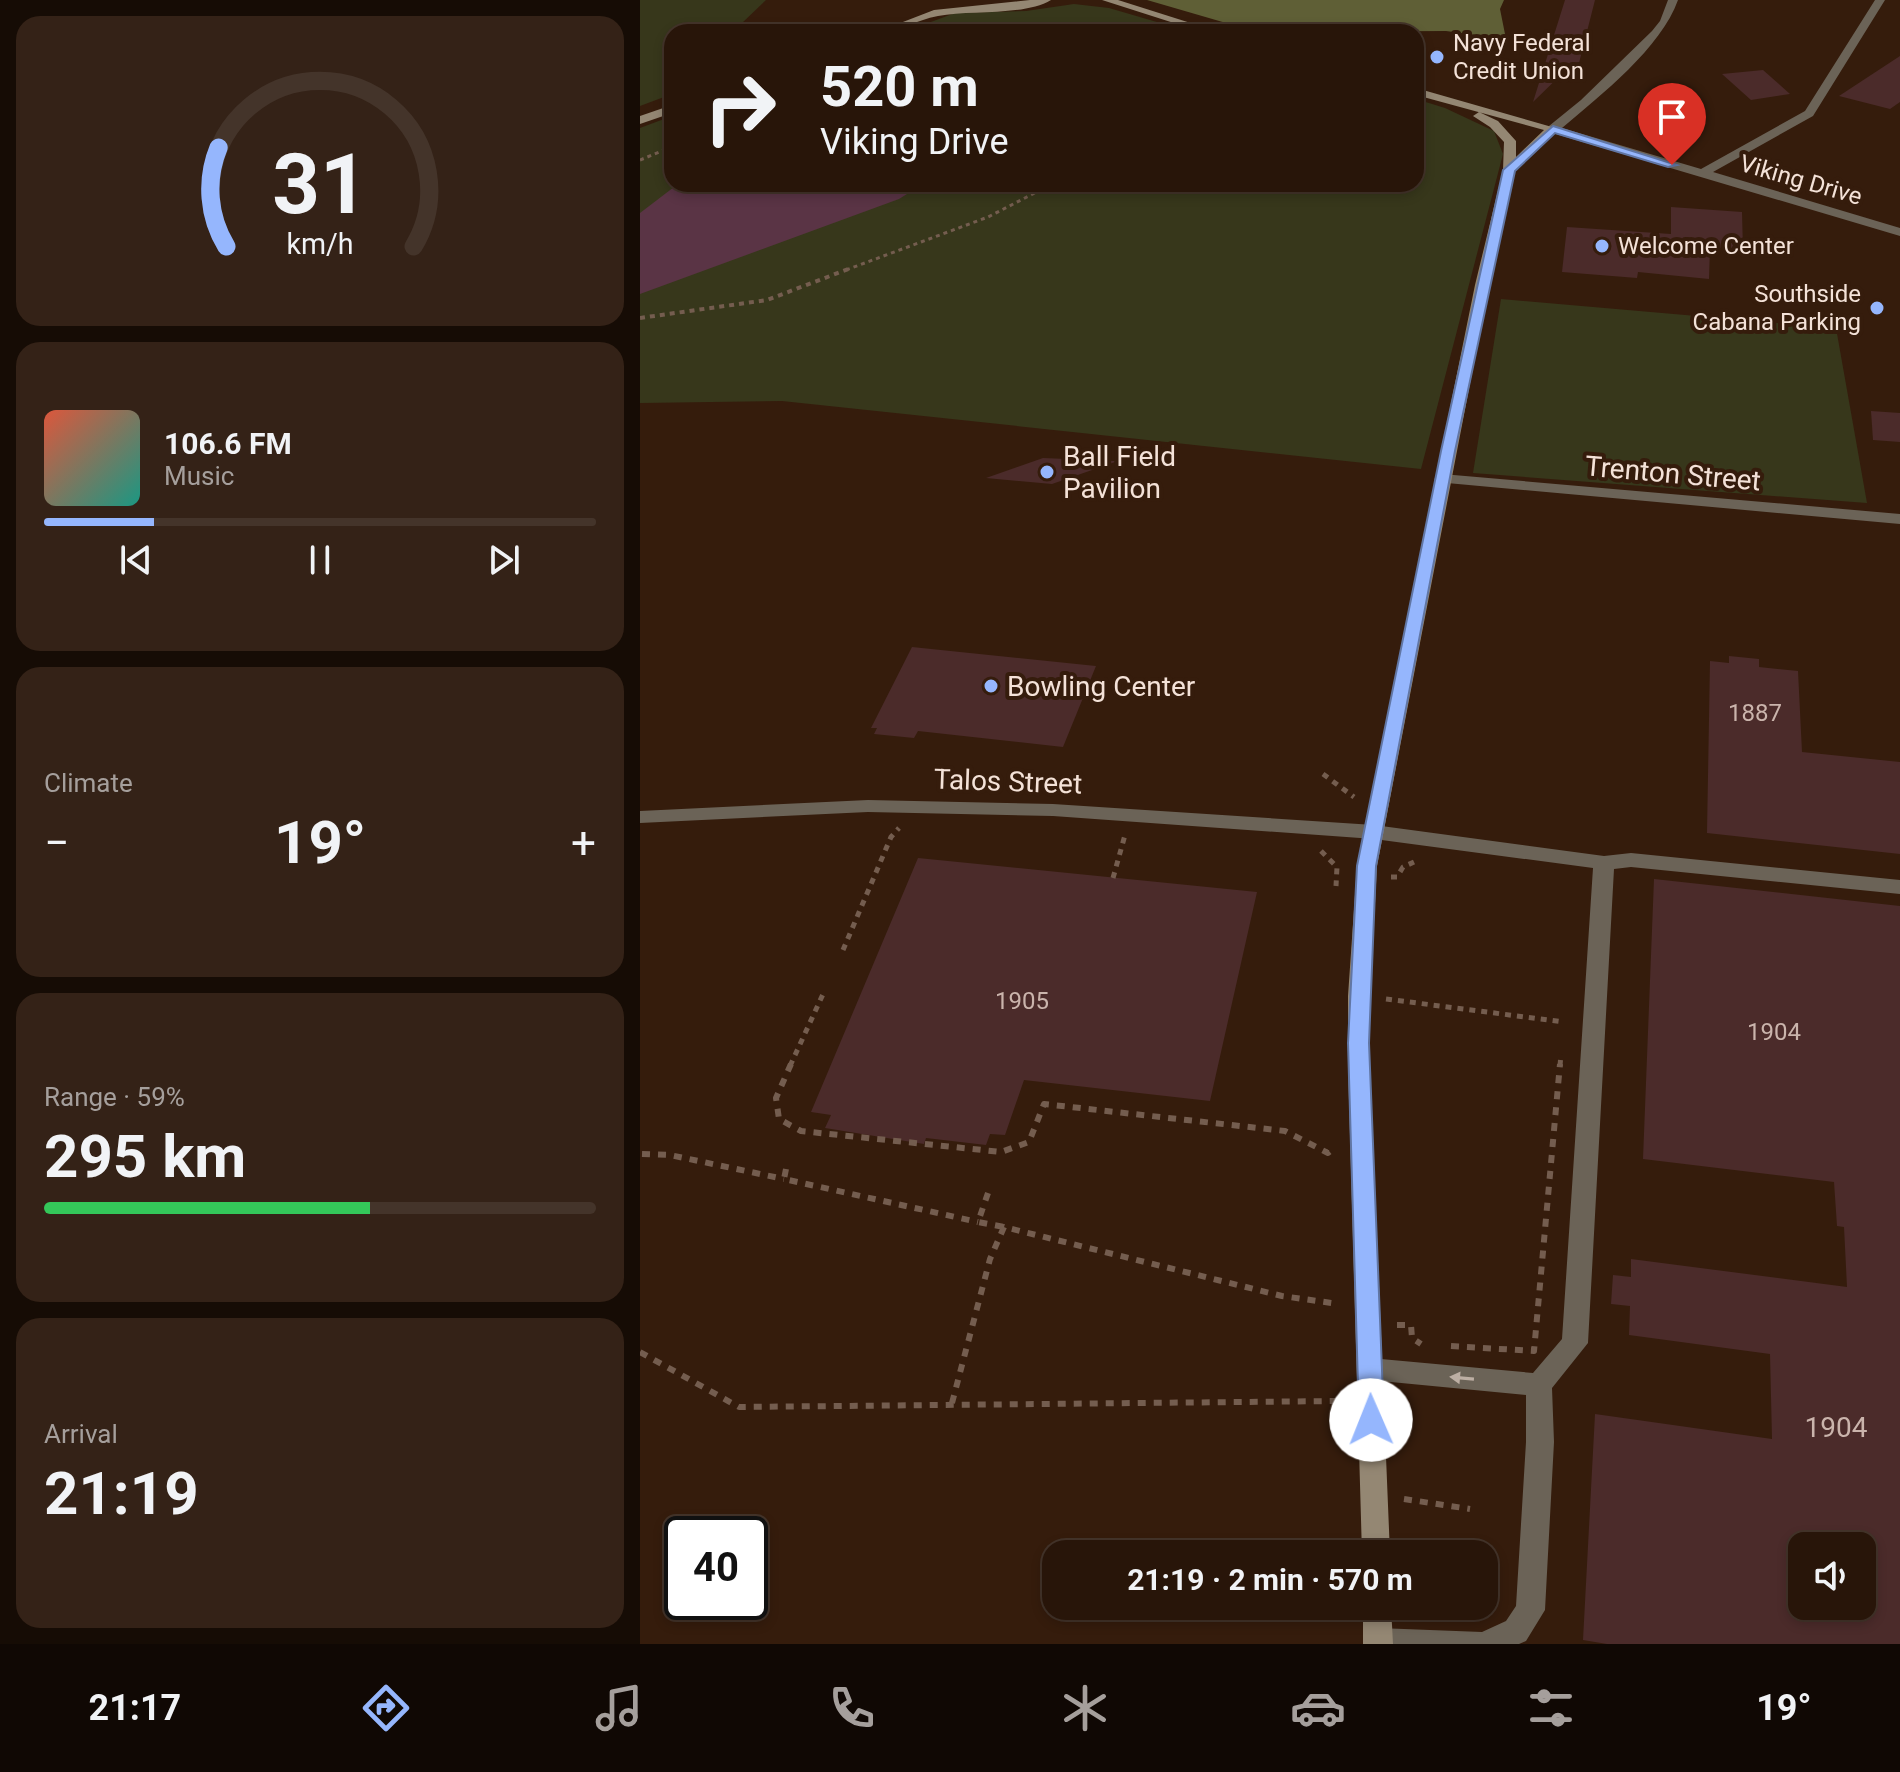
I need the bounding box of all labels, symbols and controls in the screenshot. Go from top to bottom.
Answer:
place label: Navy Federal Credit Union [1453,29,1591,85]
marker: Navy Federal Credit Union [1428,48,1446,66]
text: 520 m [820,54,979,120]
icon: right [688,56,792,160]
pin [1638,83,1706,165]
icon: arrive [1650,95,1694,139]
text: Viking Drive [820,121,1009,163]
text: 31 [272,135,368,232]
street label: Viking Drive [1737,149,1865,211]
text: km/h [286,227,354,261]
place label: Welcome Center [1618,232,1794,260]
marker: Welcome Center [1593,237,1611,255]
place label: Southside Cabana Parking [1693,280,1861,336]
marker: Southside Cabana Parking [1868,299,1886,317]
text: 106.6 FM [164,426,292,461]
place label: Ball Field Pavilion [1063,440,1176,505]
street label: Trenton Street [1584,449,1762,498]
text: Music [164,461,234,491]
marker: Ball Field Pavilion [1038,463,1056,481]
icon: previous [114,538,158,582]
icon: pause [298,538,342,582]
icon: next [482,538,526,582]
place label: Bowling Center [1007,670,1196,703]
marker: Bowling Center [982,677,1000,695]
house number: 1887 [1728,699,1782,727]
street label: Talos Street [933,762,1083,801]
text: Climate [44,768,133,798]
text: 19° [274,807,366,878]
text: − [44,817,69,869]
text: + [571,817,596,869]
house number: 1905 [995,987,1049,1015]
house number: 1904 [1747,1018,1801,1046]
text: Range · 59% [44,1082,185,1112]
text: 295 km [44,1121,246,1192]
one-way arrow [1449,1371,1474,1384]
position arrow [1329,1378,1413,1462]
house number: 1904 [1805,1411,1868,1444]
text: Arrival [44,1419,118,1449]
text: 21:19 [44,1458,199,1529]
speed limit sign: 40 [664,1516,768,1620]
map controls [1788,1532,1876,1620]
button: sound [1788,1532,1876,1620]
text: 21:19 · 2 min · 570 m [1127,1562,1413,1597]
icon: directions [358,1680,414,1736]
icon: music [591,1680,647,1736]
icon: phone [824,1680,880,1736]
icon: climate [1057,1680,1113,1736]
icon: car [1290,1680,1346,1736]
icon: filters [1523,1680,1579,1736]
text: 21:17 [88,1687,181,1729]
text: 19° [1756,1687,1811,1729]

